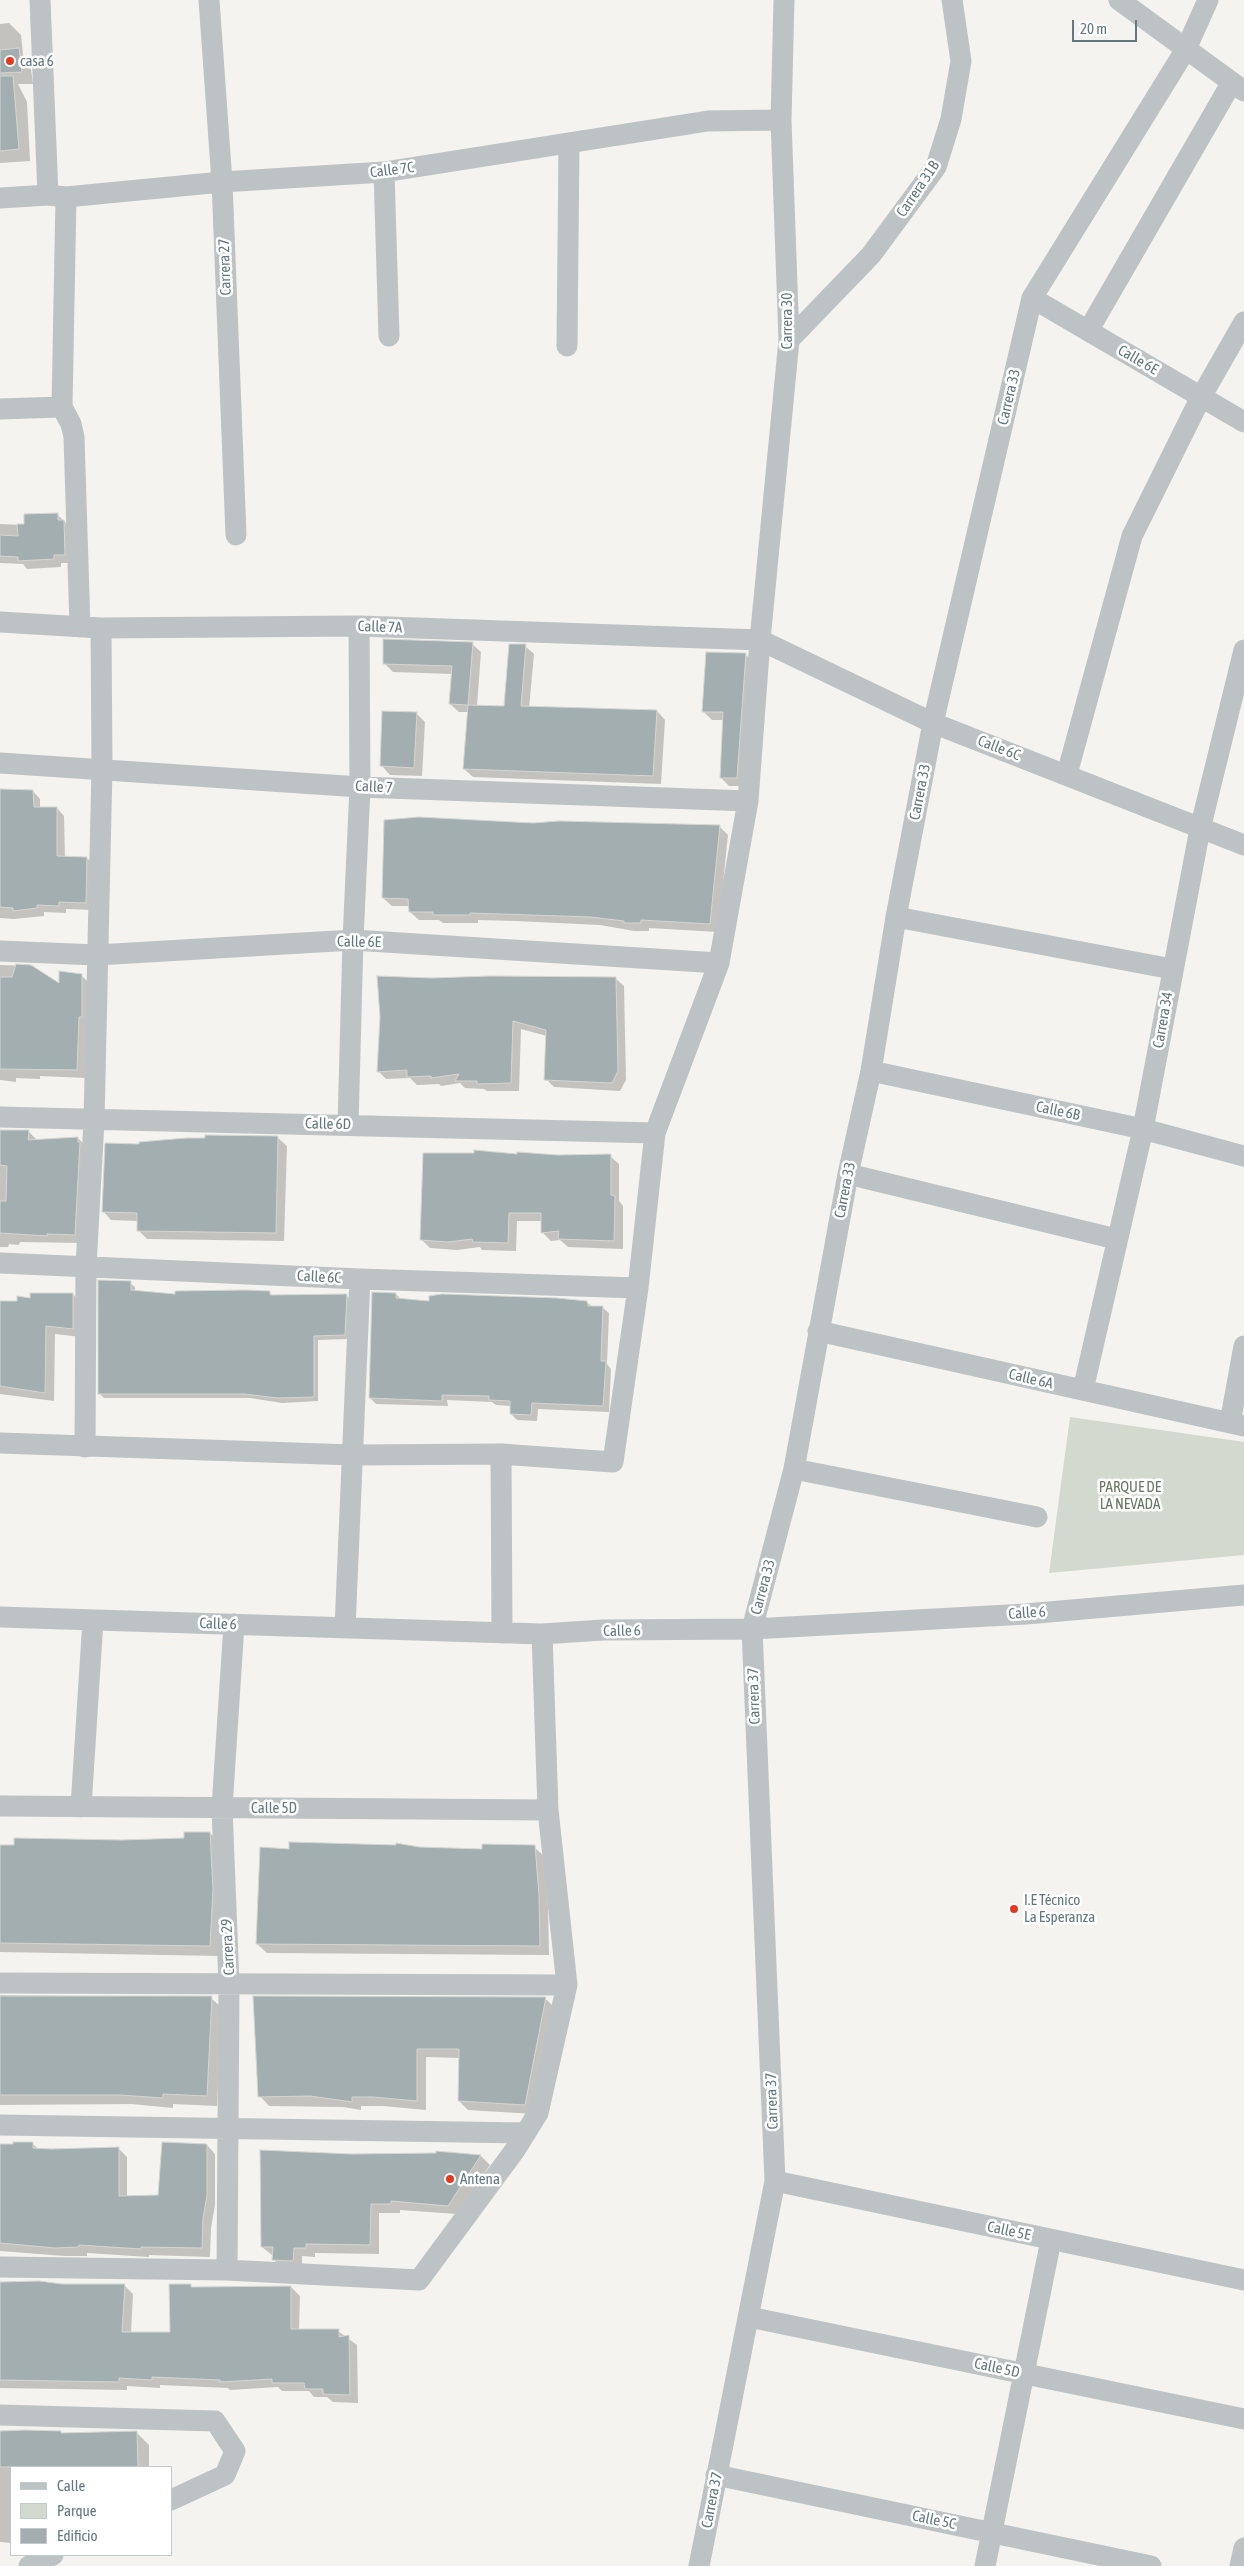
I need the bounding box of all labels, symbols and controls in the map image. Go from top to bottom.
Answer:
scale bar [1074,10,1139,42]
text: 20 m [1080,20,1107,37]
place label: casa 6 [20,52,54,70]
marker: casa 6 [4,55,16,67]
street label: Calle 7C [369,158,415,182]
street label: Carrera 31B [893,158,943,220]
street label: Carrera 27 [215,238,235,296]
street label: Carrera 30 [778,293,796,349]
street label: Calle 6E [1115,341,1161,379]
street label: Carrera 33 [994,367,1024,427]
street label: Calle 7A [357,617,403,637]
street label: Calle 6C [975,732,1023,764]
street label: Carrera 33 [906,762,934,822]
street label: Calle 7 [355,777,393,797]
street label: Calle 6E [337,933,381,951]
street label: Carrera 34 [1149,991,1177,1049]
street label: Calle 6B [1034,1098,1082,1124]
street label: Calle 6D [305,1115,351,1133]
street label: Carrera 33 [831,1160,859,1220]
street label: Calle 6C [296,1267,342,1287]
street label: Calle 6A [1007,1365,1055,1393]
park label: PARQUE DE LA NEVADA [1099,1478,1161,1513]
street label: Carrera 33 [747,1557,779,1617]
street label: Calle 6 [1008,1603,1046,1623]
street label: Calle 6 [199,1614,237,1634]
street label: Calle 6 [603,1622,641,1640]
street label: Carrera 37 [744,1667,764,1725]
street label: Calle 5D [251,1799,297,1817]
place label: I.E Técnico La Esperanza [1024,1891,1095,1926]
marker: I.E Técnico La Esperanza [1008,1903,1020,1915]
street label: Carrera 29 [218,1918,238,1976]
street label: Carrera 37 [762,2072,782,2130]
place label: Antena [460,2170,500,2188]
marker: Antena [444,2173,456,2185]
street label: Calle 5E [986,2218,1032,2244]
street label: Calle 5D [973,2354,1021,2382]
legend [10,2466,172,2556]
street label: Carrera 37 [698,2470,726,2530]
text: Calle [57,2477,85,2494]
text: Parque [57,2502,97,2519]
street label: Calle 5C [911,2507,957,2533]
text: Edificio [57,2527,98,2544]

